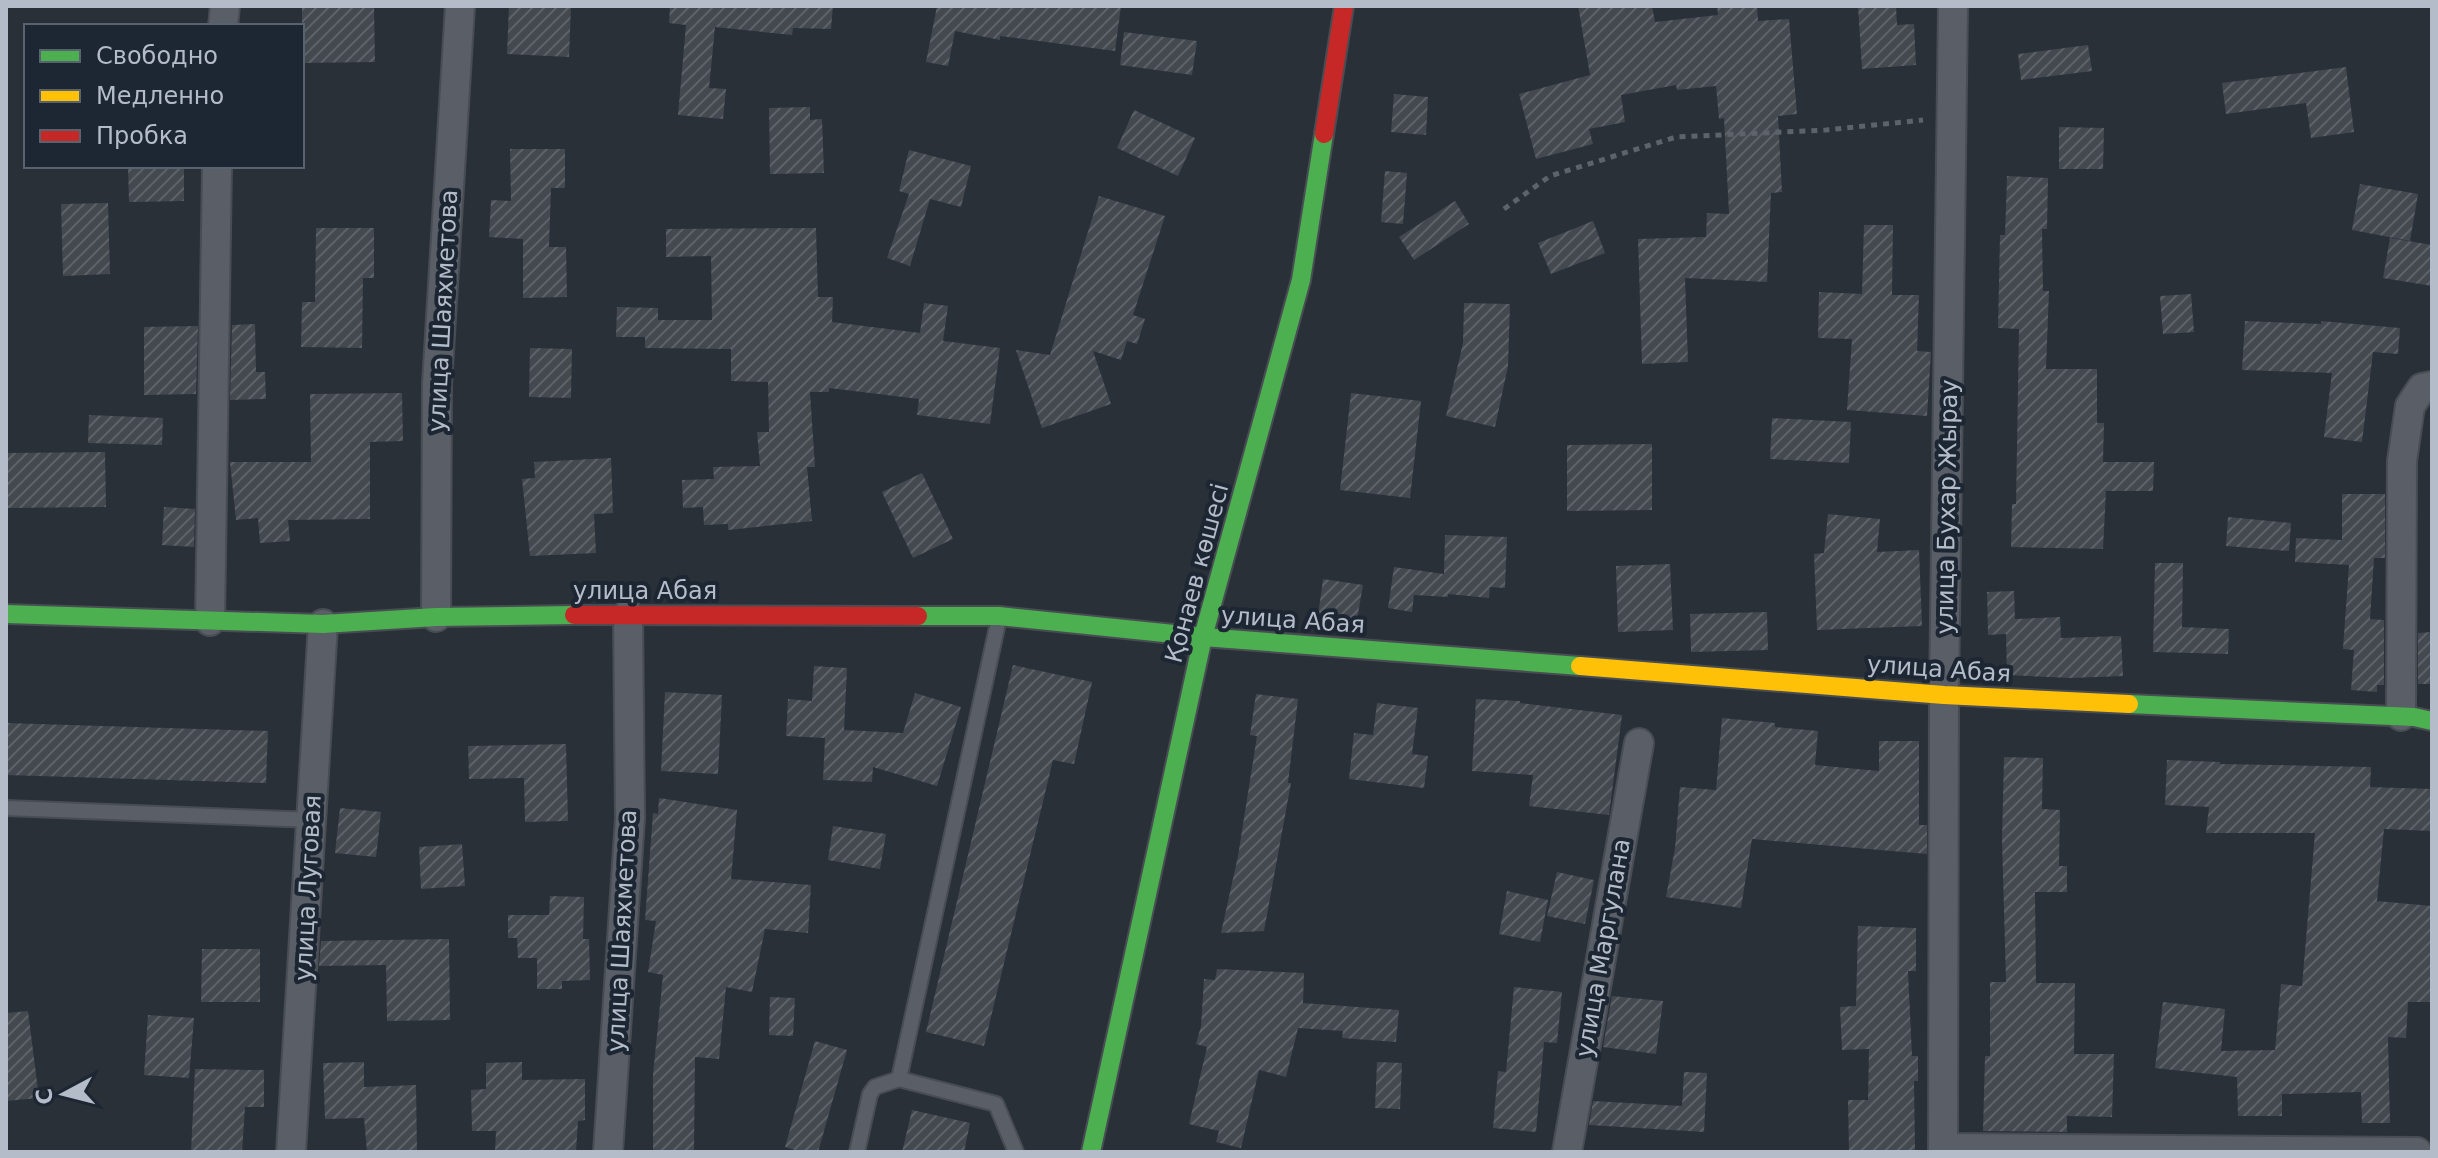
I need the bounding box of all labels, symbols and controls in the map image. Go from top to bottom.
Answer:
legend [24,24,304,168]
text: Свободно [96,42,218,70]
text: Медленно [96,82,224,110]
text: Пробка [96,122,188,150]
street label: улица Шаяхметова [423,189,463,433]
street label: улица Бухар Жырау [1931,379,1963,635]
street label: Қонаев көшесі [1160,480,1234,666]
street label: улица Абая [573,577,717,605]
street label: улица Абая [1220,601,1366,639]
street label: улица Абая [1866,650,2012,688]
street label: улица Луговая [289,794,327,982]
street label: улица Шаяхметова [602,809,642,1053]
street label: улица Маргулана [1570,836,1636,1060]
north arrow [24,1054,104,1134]
text: С [31,1087,58,1106]

